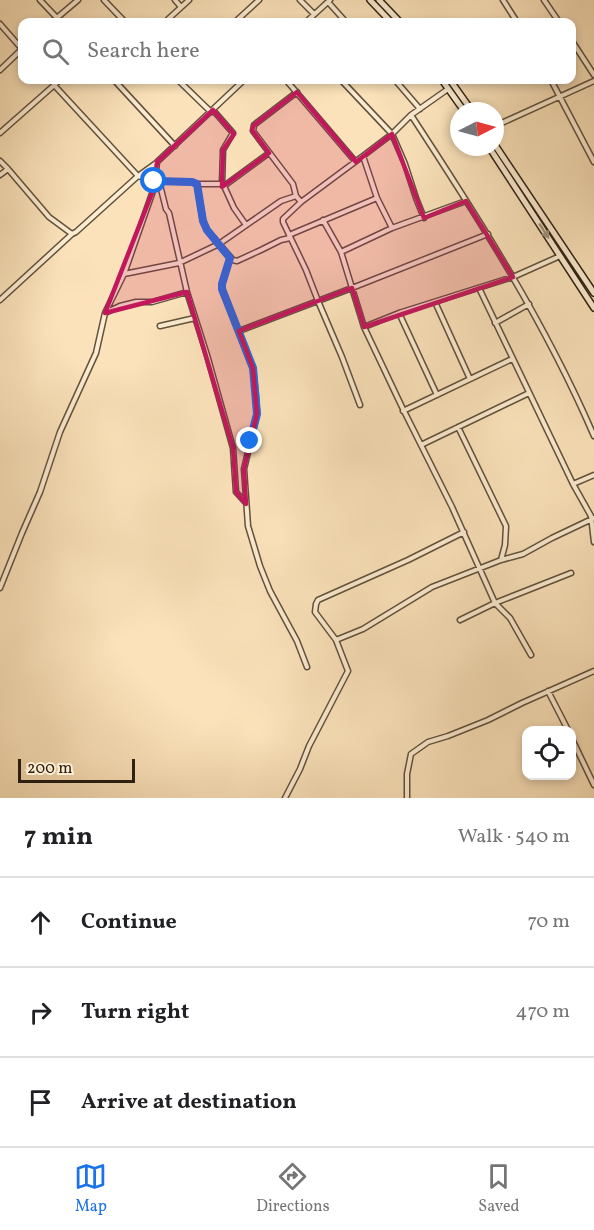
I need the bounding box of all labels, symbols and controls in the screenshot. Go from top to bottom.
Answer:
search box [18,18,576,84]
icon: search [39,35,72,68]
text: Search here [87,36,200,67]
north arrow [450,102,504,156]
route start [140,167,166,193]
one-way arrow [538,223,549,239]
route end [236,427,262,453]
map controls [522,726,576,780]
button: locate [522,726,576,780]
scale bar [18,756,135,784]
text: 200 m [27,758,72,780]
text: 7 min [24,819,93,855]
text: Walk · 540 m [458,823,570,851]
icon: ahead [24,906,57,939]
text: Continue [81,907,177,938]
text: 70 m [527,908,570,936]
icon: right [24,996,57,1029]
text: Turn right [81,997,189,1028]
text: 470 m [515,998,570,1026]
icon: arrive [24,1086,57,1119]
text: Arrive at destination [81,1087,297,1118]
tab: Map [74,1160,107,1218]
tab: Directions [256,1160,330,1218]
tab: Saved [478,1160,520,1218]

